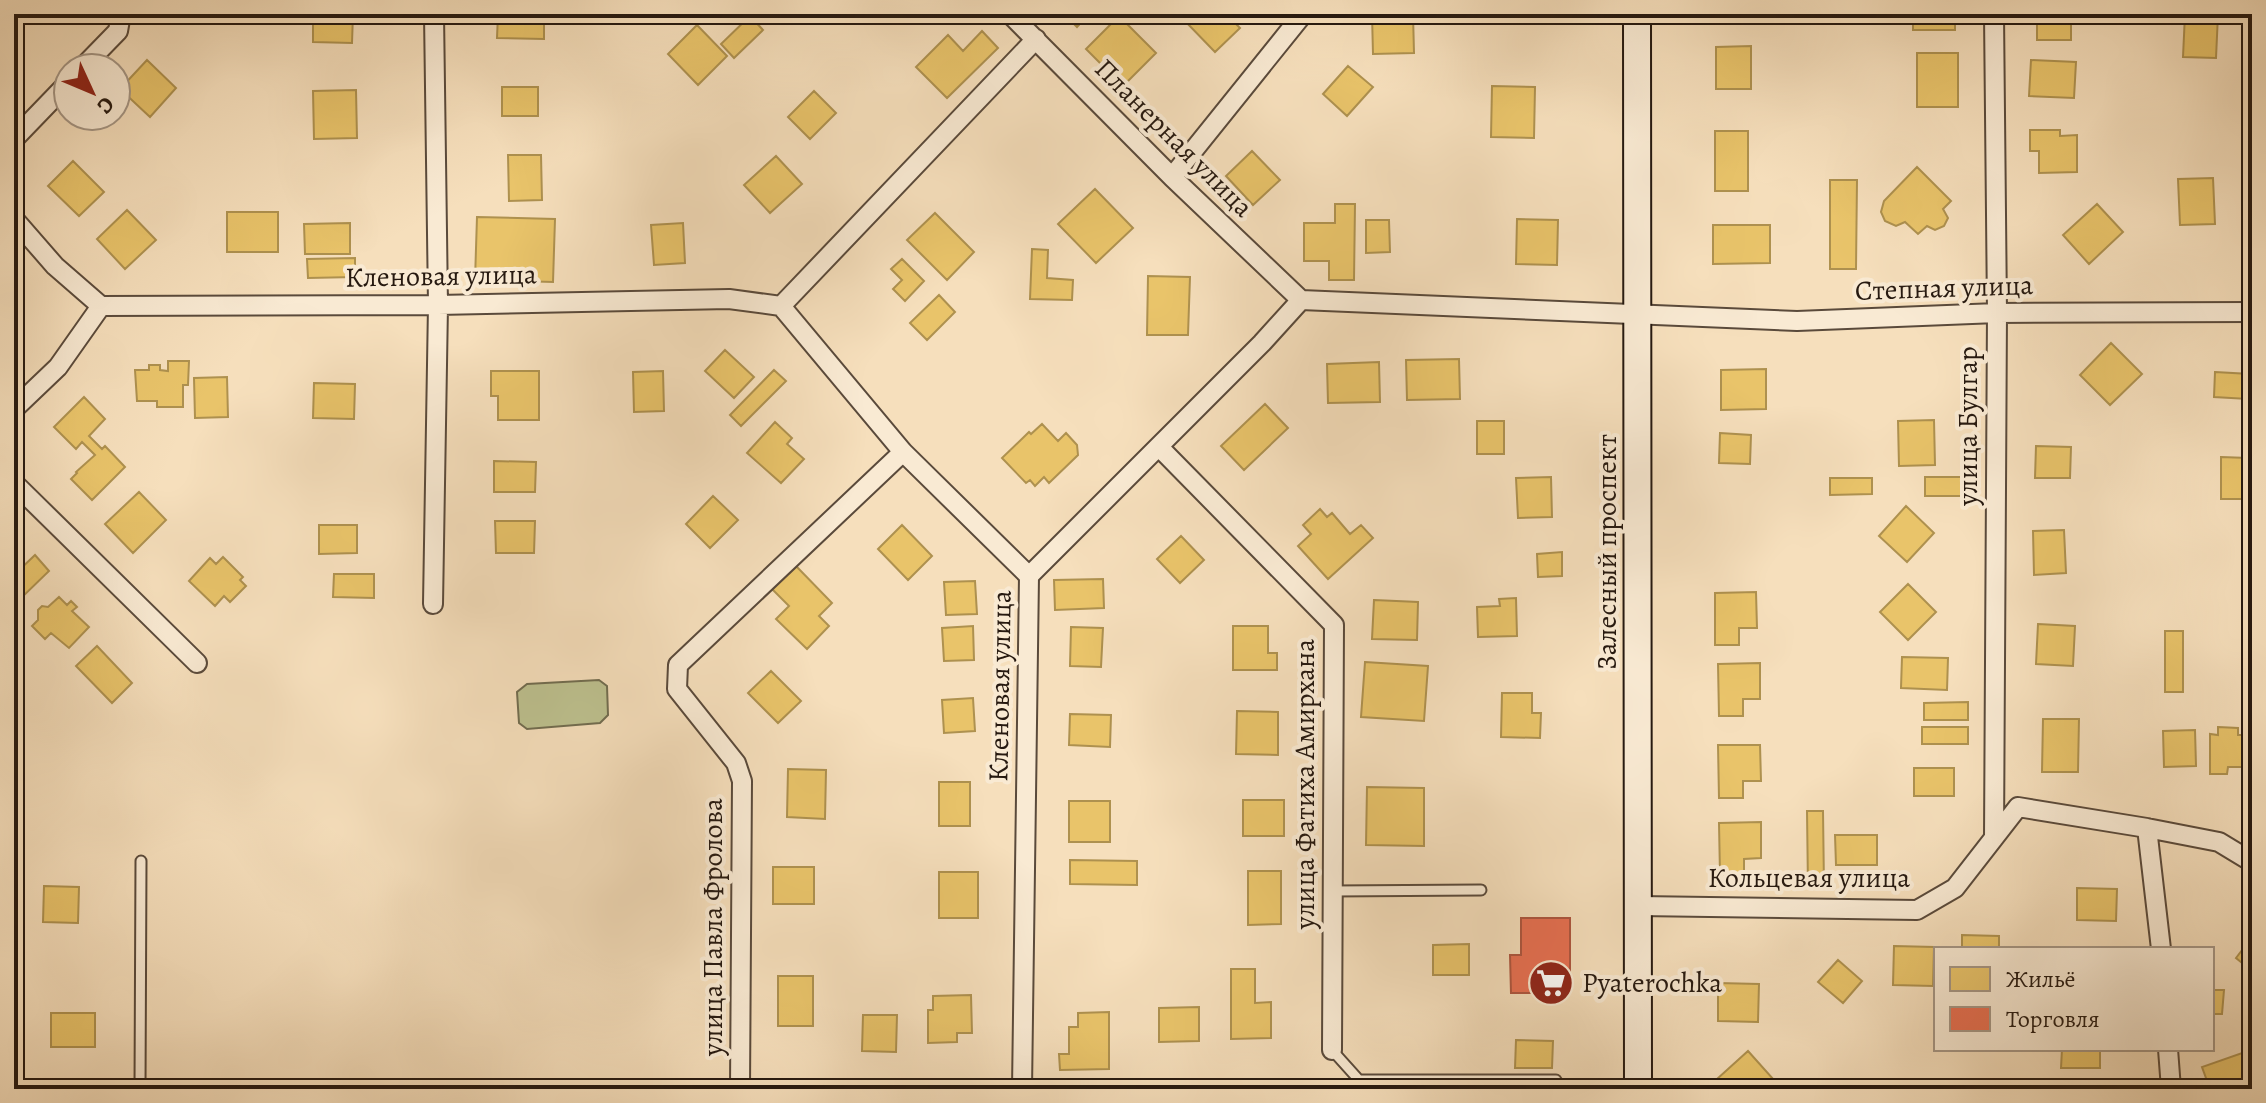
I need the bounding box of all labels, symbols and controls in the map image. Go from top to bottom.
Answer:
street label: Планерная улица [1086,50,1262,226]
north arrow [52,52,132,132]
text: С [90,90,121,120]
street label: Кленовая улица [345,255,537,297]
street label: Степная улица [1854,266,2034,310]
street label: улица Булгар [1949,346,1987,507]
street label: Залесный проспект [1588,434,1626,670]
street label: Кленовая улица [979,590,1021,782]
street label: улица Фатиха Амирхана [1286,639,1324,930]
street label: улица Павла Фролова [694,798,732,1057]
street label: Кольцевая улица [1708,859,1910,897]
legend [1934,947,2214,1051]
supermarket icon: Pyaterochka [1527,959,1575,1007]
text: Жильё [2006,963,2075,995]
place label: Pyaterochka [1582,964,1722,1002]
text: Торговля [2006,1003,2100,1035]

